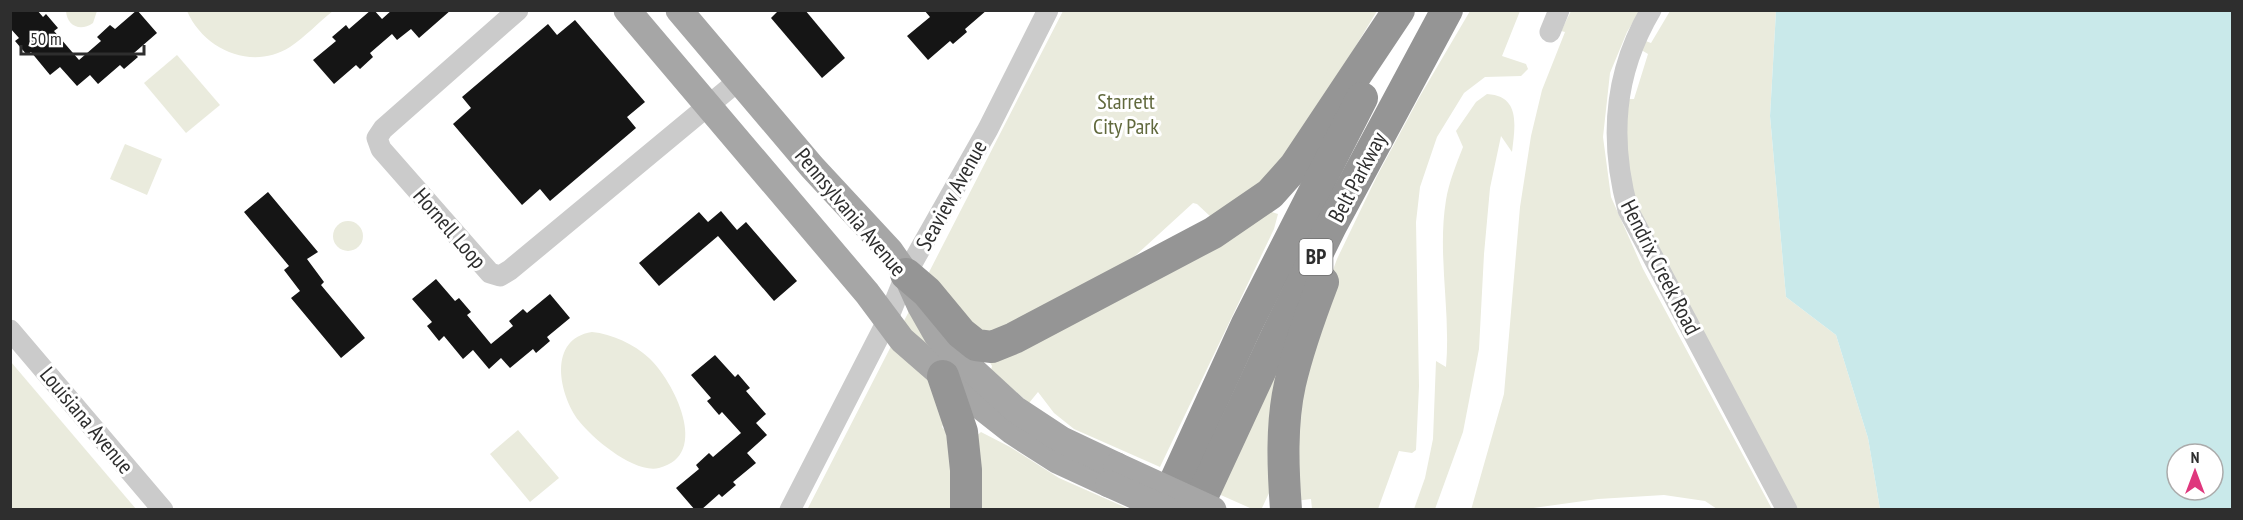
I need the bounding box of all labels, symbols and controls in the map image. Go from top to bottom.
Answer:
scale bar [21,18,144,56]
text: 50 m [30,27,62,50]
park label: Starrett City Park [1093,87,1159,140]
street label: Belt Parkway [1322,127,1393,227]
street label: Seaview Avenue [909,135,993,255]
street label: Pennsylvania Avenue [789,142,913,282]
street label: Hornell Loop [407,182,493,274]
street label: Hendrix Creek Road [1615,195,1707,339]
road number: BP [1300,239,1332,275]
street label: Louisiana Avenue [34,361,140,479]
north arrow [2165,442,2225,502]
text: N [2191,447,2199,467]

